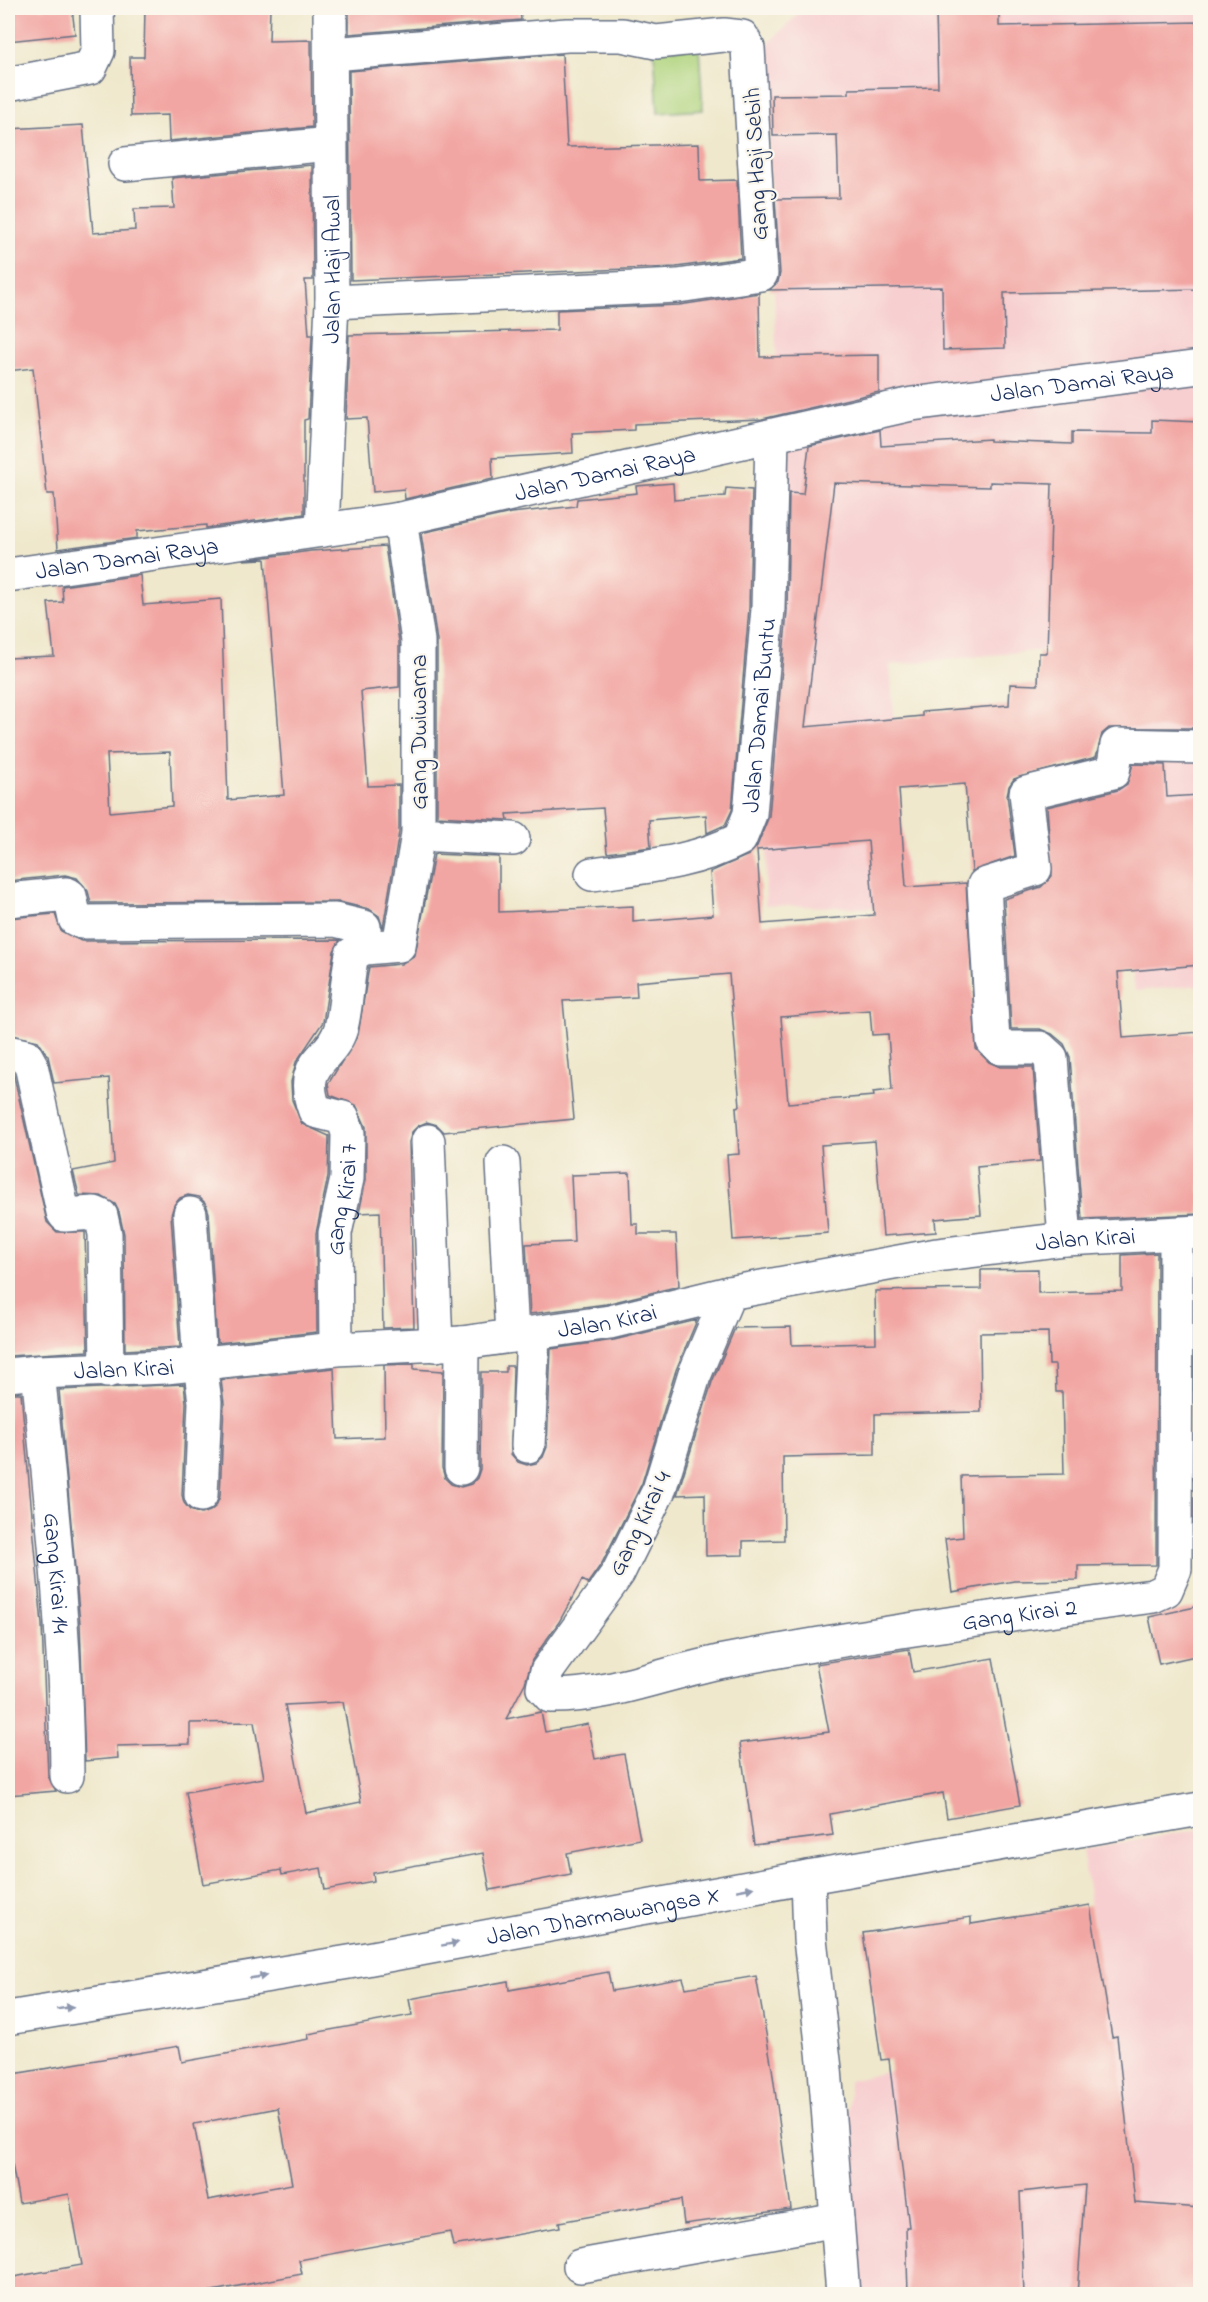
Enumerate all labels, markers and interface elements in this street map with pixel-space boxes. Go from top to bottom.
street label: Gang Haji Sebih [736,86,779,241]
street label: Jalan Haji Awal [315,194,352,345]
street label: Jalan Damai Raya [988,356,1176,414]
street label: Jalan Damai Raya [512,438,699,513]
street label: Jalan Damai Raya [33,530,221,591]
street label: Jalan Damai Buntu [735,617,787,814]
street label: Gang Dwiwarna [403,654,438,810]
street label: Gang Kirai 7 [320,1143,368,1256]
street label: Jalan Kirai [1033,1220,1136,1263]
street label: Jalan Kirai [555,1296,661,1349]
street label: Jalan Kirai [73,1351,176,1391]
street label: Gang Kirai 4 [601,1465,682,1583]
street label: Gang Kirai 14 [32,1511,77,1635]
street label: Gang Kirai 2 [960,1591,1079,1642]
street label: Jalan Dharmawangsa X [484,1879,723,1956]
one-way arrow [736,1884,755,1893]
one-way arrow [441,1939,460,1948]
one-way arrow [248,1972,267,1981]
one-way arrow [56,2003,75,2012]

